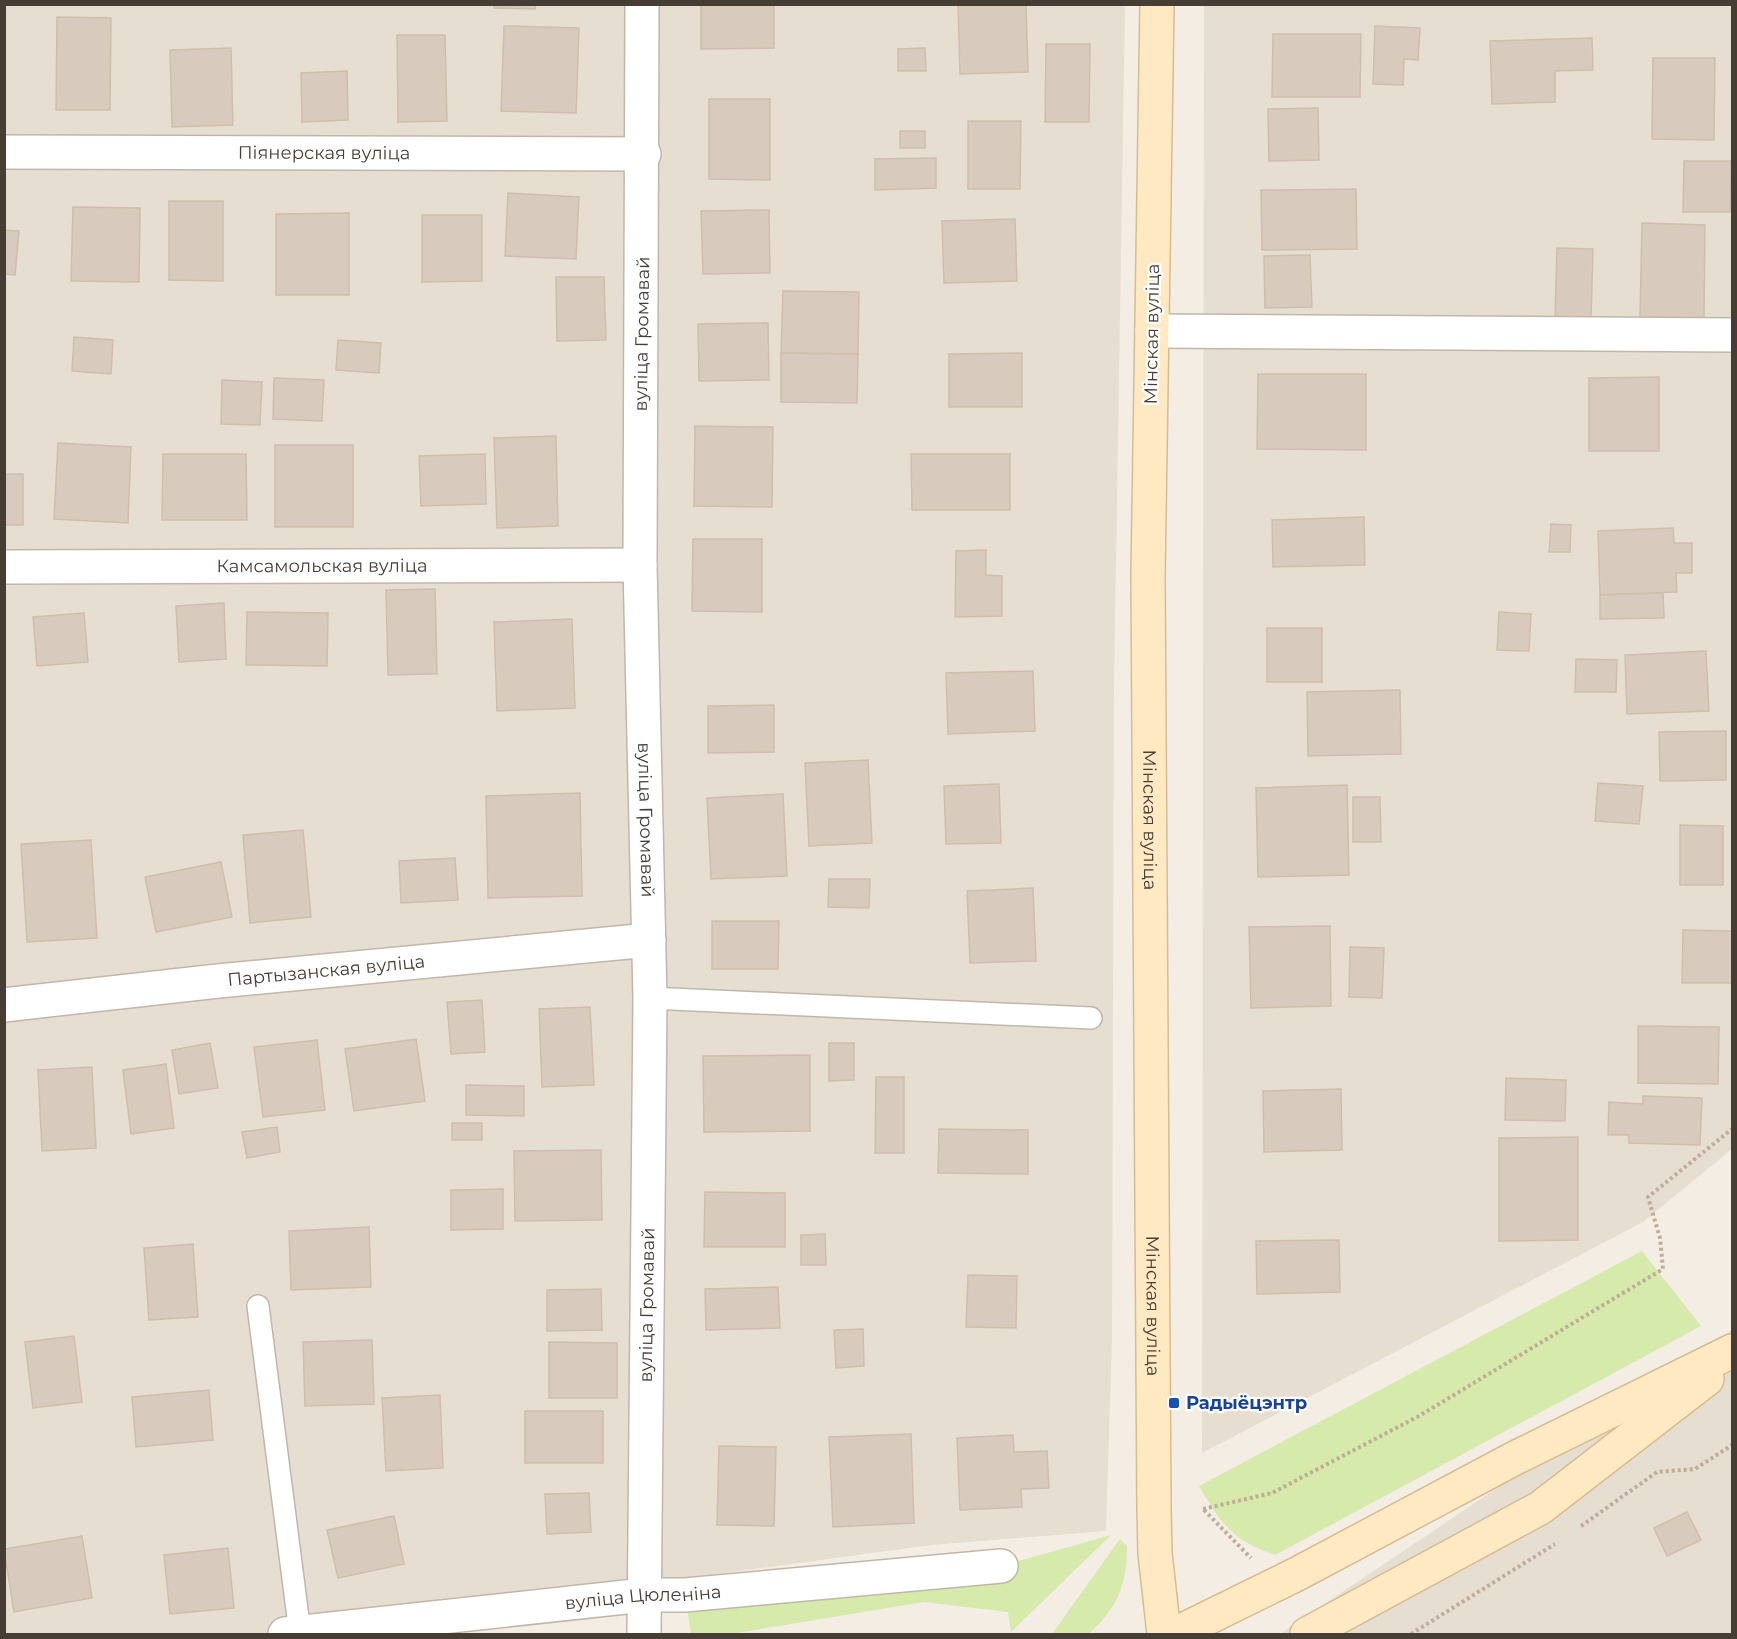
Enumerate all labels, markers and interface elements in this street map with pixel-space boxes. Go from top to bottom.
street label: Піянерская вуліца [238,142,410,164]
street label: вуліца Громавай [630,256,654,412]
street label: Мінская вуліца [1140,264,1164,404]
street label: Камсамольская вуліца [216,555,428,577]
street label: вуліца Громавай [633,742,659,898]
street label: Мінская вуліца [1138,750,1161,890]
street label: Партызанская вуліца [226,950,426,991]
street label: вуліца Громавай [635,1227,659,1383]
street label: Мінская вуліца [1141,1235,1164,1376]
place label: Радыёцэнтр [1186,1392,1307,1414]
marker: Радыёцэнтр [1167,1396,1181,1410]
street label: вуліца Цюленіна [564,1581,722,1615]

